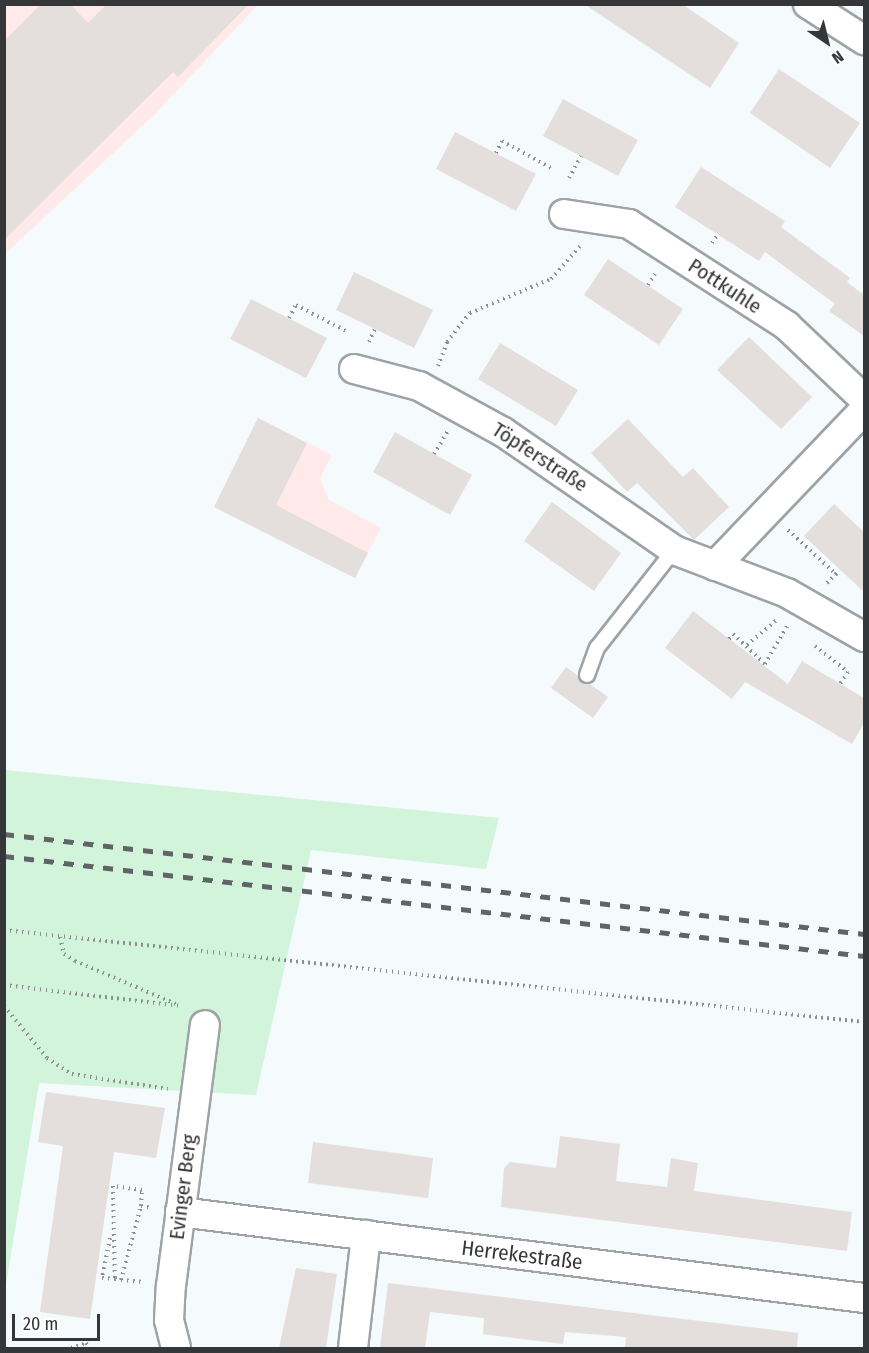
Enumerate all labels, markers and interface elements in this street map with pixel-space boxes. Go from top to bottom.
north arrow [797,12,857,72]
text: N [828,47,847,68]
street label: Pottkuhle [683,253,767,319]
street label: Töpferstraße [488,417,592,497]
street label: Evinger Berg [164,1133,202,1241]
street label: Herrekestraße [460,1235,584,1275]
scale bar [15,1302,104,1340]
text: 20 m [23,1313,58,1335]

